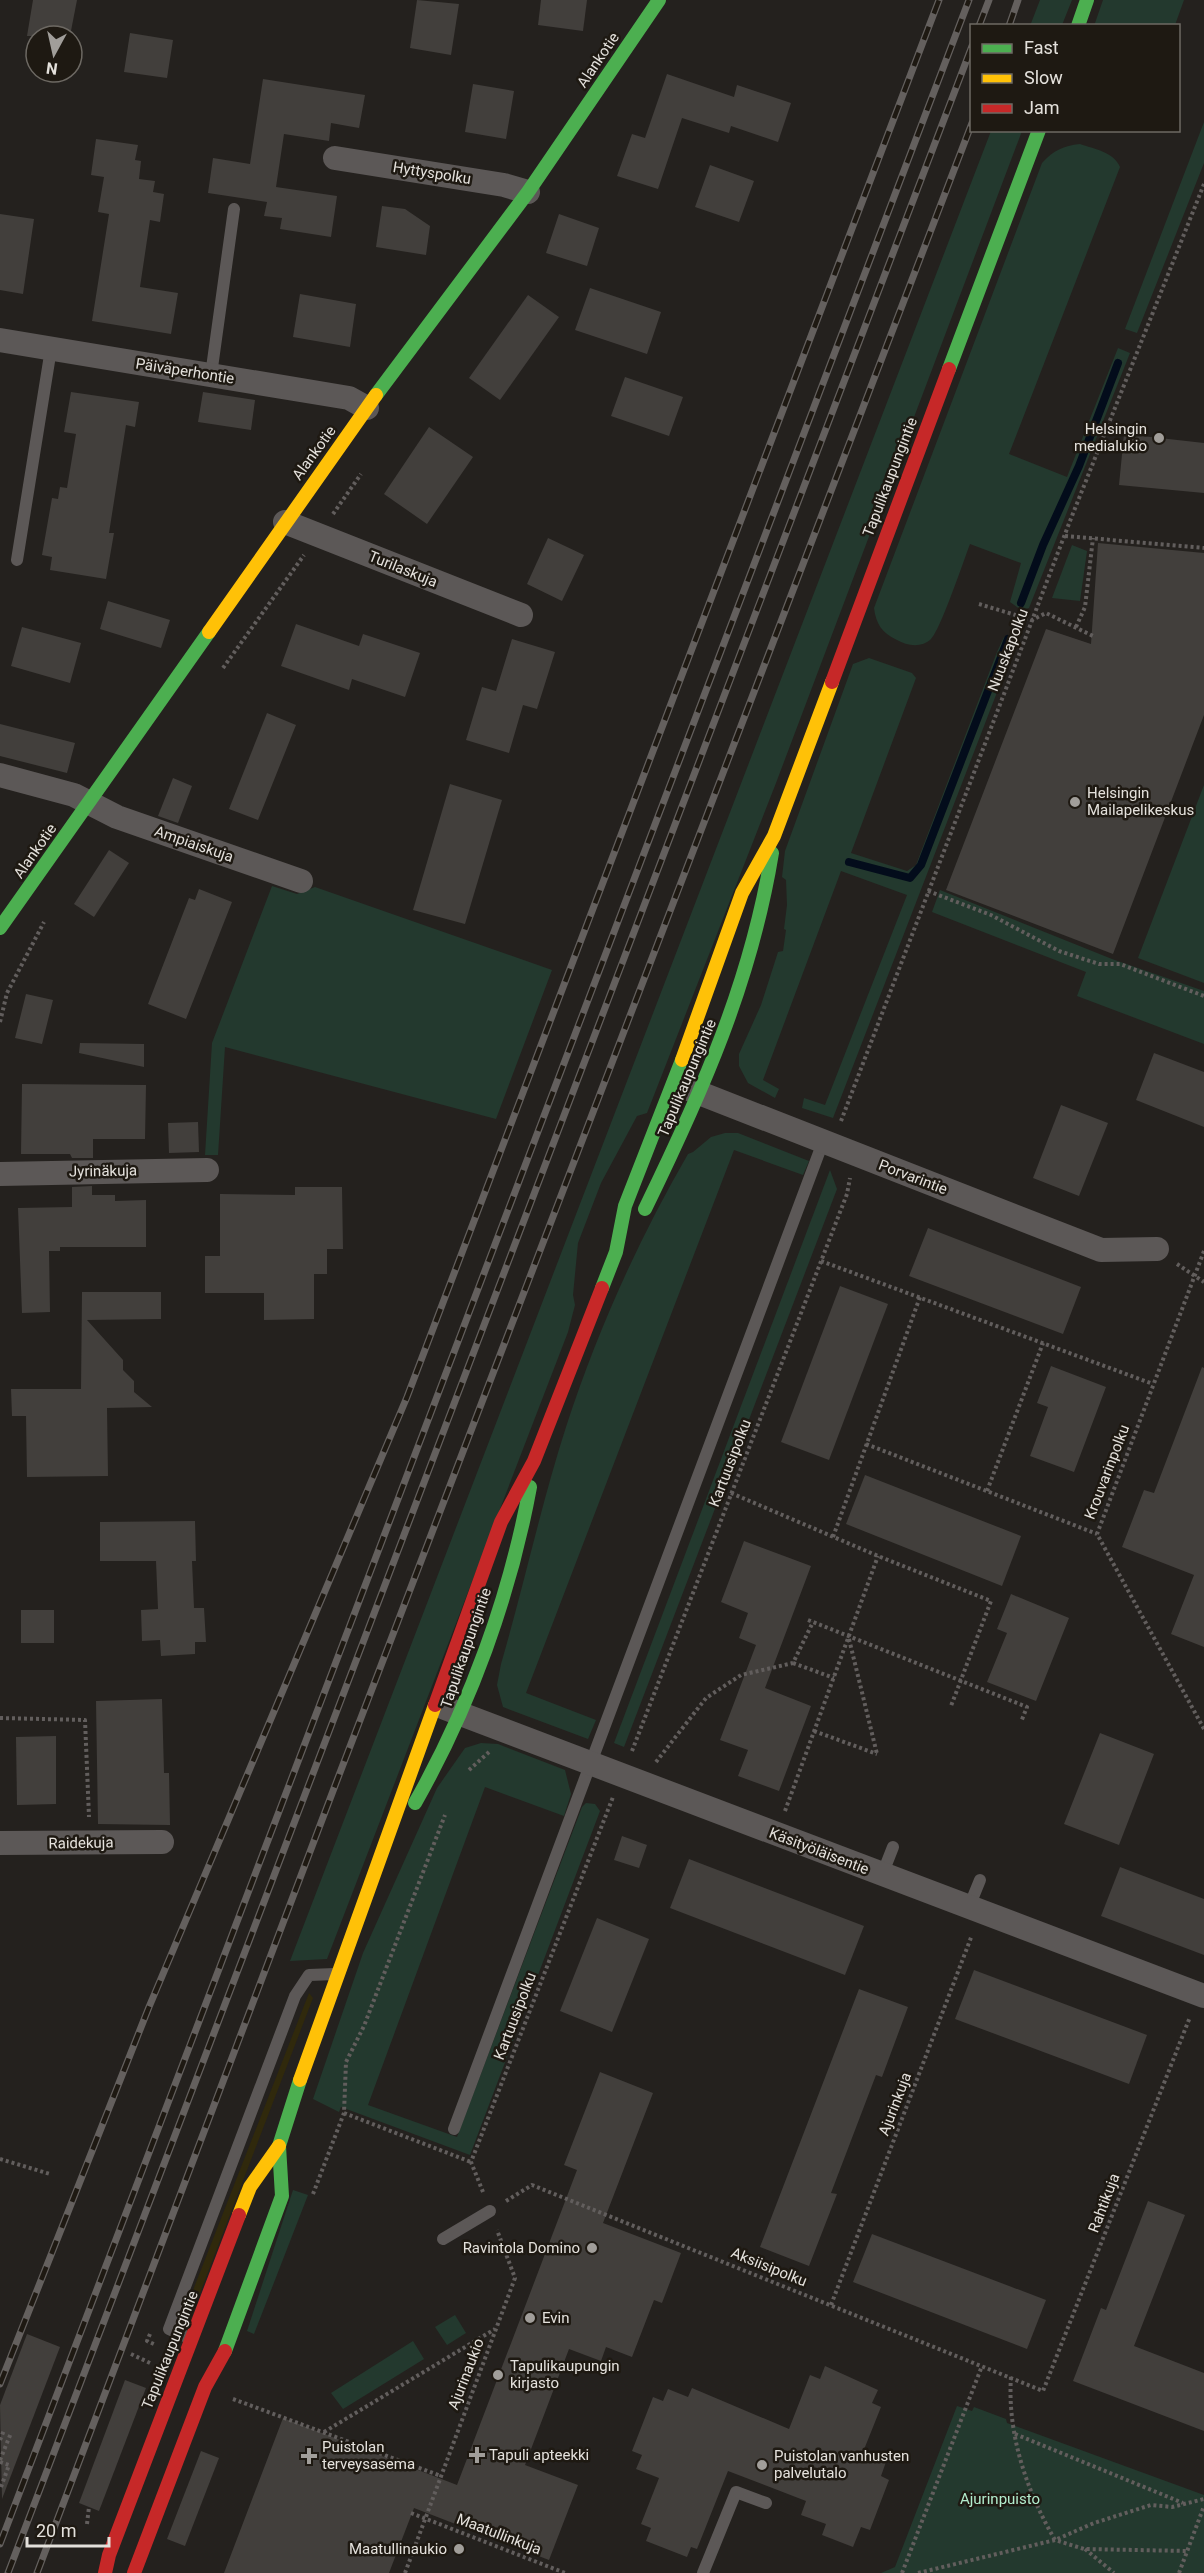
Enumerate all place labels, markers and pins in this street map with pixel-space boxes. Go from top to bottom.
place label: Helsingin medialukio [1074,420,1147,455]
marker: Helsingin medialukio [1152,431,1166,445]
place label: Helsingin Mailapelikeskus [1087,784,1194,819]
marker: Helsingin Mailapelikeskus [1068,795,1082,809]
place label: Ravintola Domino [463,2239,580,2257]
marker: Ravintola Domino [585,2241,599,2255]
place label: Evin [542,2309,570,2327]
marker: Evin [523,2311,537,2325]
place label: Tapulikaupungin kirjasto [510,2357,620,2392]
marker: Tapulikaupungin kirjasto [491,2368,505,2382]
place label: Puistolan terveysasema [322,2438,415,2473]
place label: Tapuli apteekki [489,2446,589,2464]
marker: Puistolan terveysasema [300,2447,318,2465]
place label: Puistolan vanhusten palvelutalo [774,2447,909,2482]
marker: Tapuli apteekki [470,2448,484,2462]
marker: Puistolan vanhusten palvelutalo [755,2458,769,2472]
place label: Maatullinaukio [349,2540,447,2558]
marker: Maatullinaukio [452,2542,466,2556]

